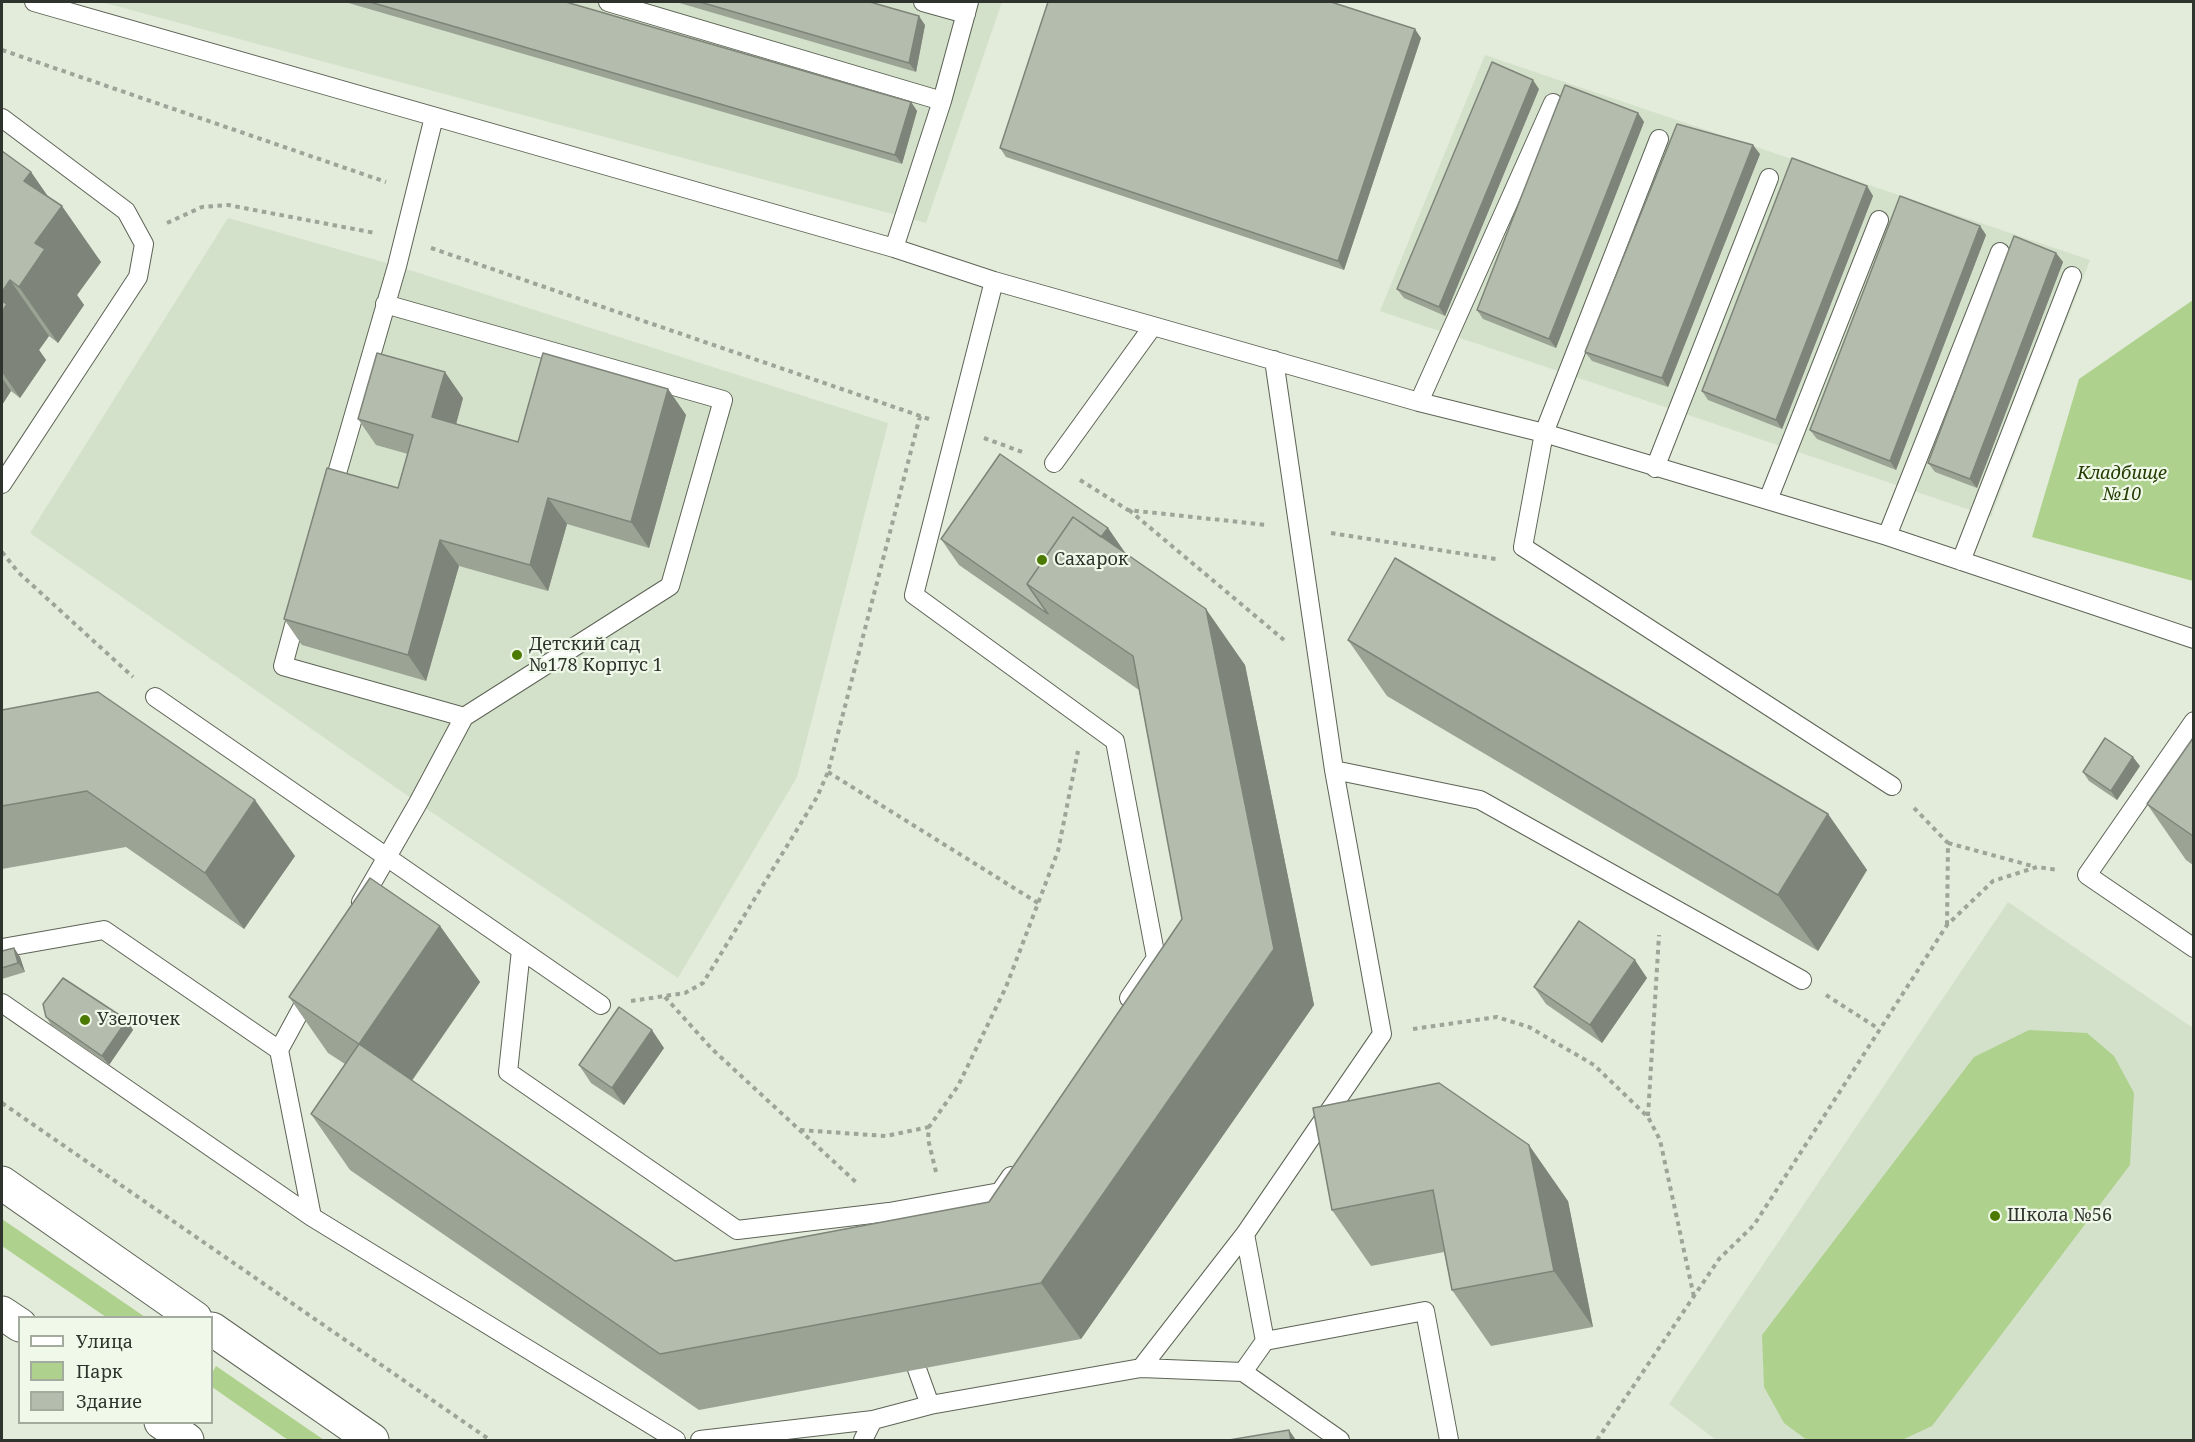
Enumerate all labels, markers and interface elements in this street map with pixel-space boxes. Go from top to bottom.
park label: Кладбище №10 [2077,463,2167,506]
place label: Сахарок [1054,549,1128,571]
marker: Сахарок [1035,553,1049,567]
place label: Детский сад №178 Корпус 1 [529,634,663,676]
marker: Детский сад №178 Корпус 1 [510,648,524,662]
place label: Узелочек [97,1009,180,1031]
marker: Узелочек [78,1013,92,1027]
place label: Школа №56 [2007,1205,2112,1227]
marker: Школа №56 [1988,1209,2002,1223]
legend [18,1316,213,1424]
text: Улица [76,1329,133,1353]
text: Парк [76,1359,123,1383]
text: Здание [76,1389,142,1413]

